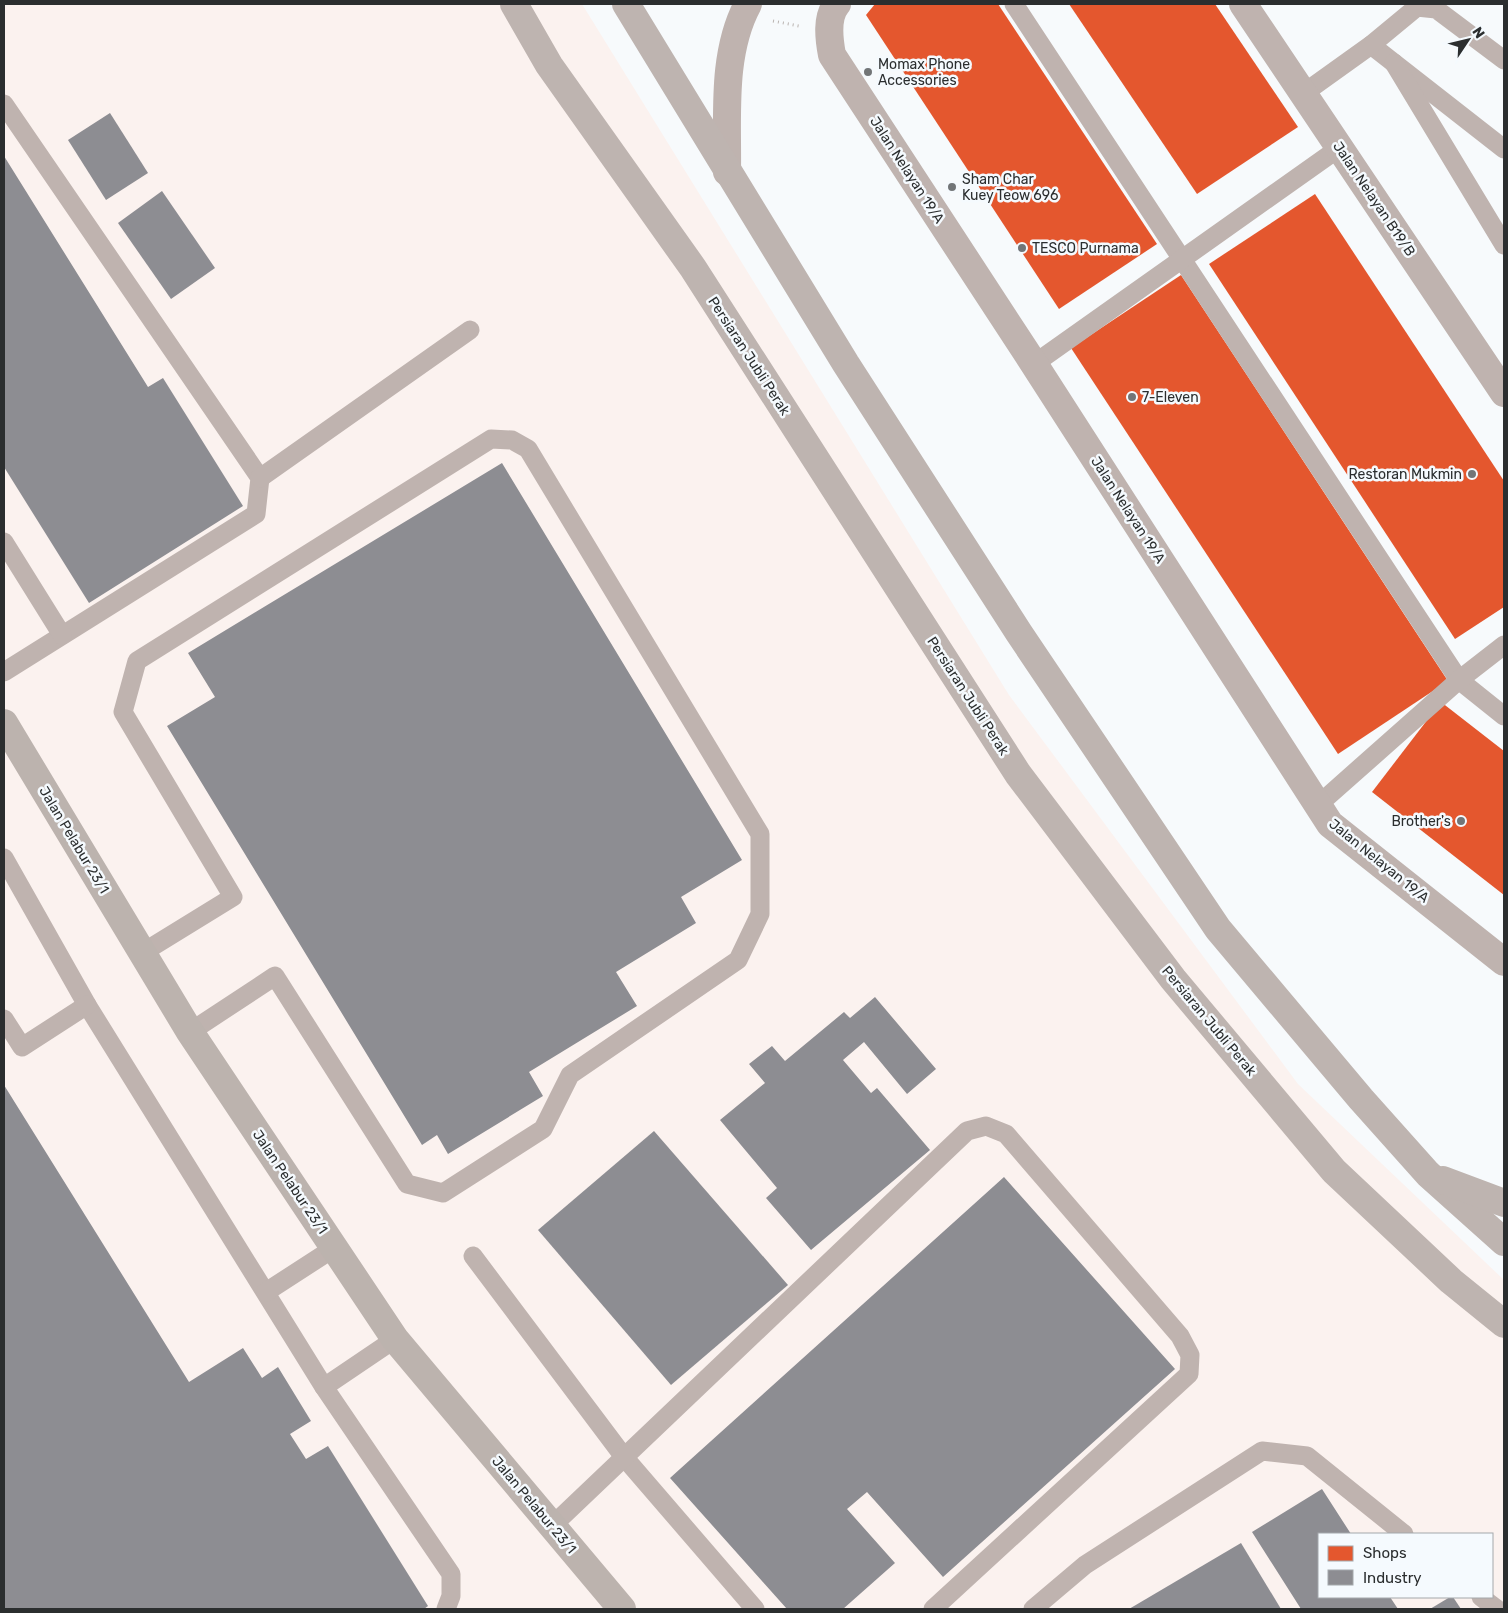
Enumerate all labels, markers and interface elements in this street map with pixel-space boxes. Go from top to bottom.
north arrow [1443,15,1493,65]
text: N [1468,24,1488,42]
place label: Momax Phone Accessories [878,56,970,89]
marker: Momax Phone Accessories [862,66,874,78]
street label: Jalan Nelayan 19/A [866,113,948,227]
street label: Jalan Nelayan B19/B [1329,138,1419,260]
place label: Sham Char Kuey Teow 696 [962,171,1058,204]
marker: Sham Char Kuey Teow 696 [946,181,958,193]
place label: TESCO Purnama [1032,240,1139,257]
marker: TESCO Purnama [1016,242,1028,254]
street label: Persiaran Jubli Perak [704,294,794,419]
place label: 7-Eleven [1142,389,1199,406]
marker: 7-Eleven [1126,391,1138,403]
street label: Jalan Nelayan 19/A [1087,453,1169,567]
place label: Restoran Mukmin [1349,466,1462,483]
marker: Restoran Mukmin [1466,468,1478,480]
street label: Persiaran Jubli Perak [923,634,1013,759]
street label: Jalan Pelabur 23/1 [35,783,113,897]
place label: Brother's [1391,813,1451,830]
street label: Jalan Nelayan 19/A [1325,815,1433,907]
marker: Brother's [1455,815,1467,827]
street label: Persiaran Jubli Perak [1158,963,1260,1080]
street label: Jalan Pelabur 23/1 [249,1127,331,1237]
street label: Jalan Pelabur 23/1 [488,1453,580,1557]
legend [1318,1533,1493,1598]
text: Shops [1363,1544,1407,1562]
text: Industry [1363,1569,1422,1587]

